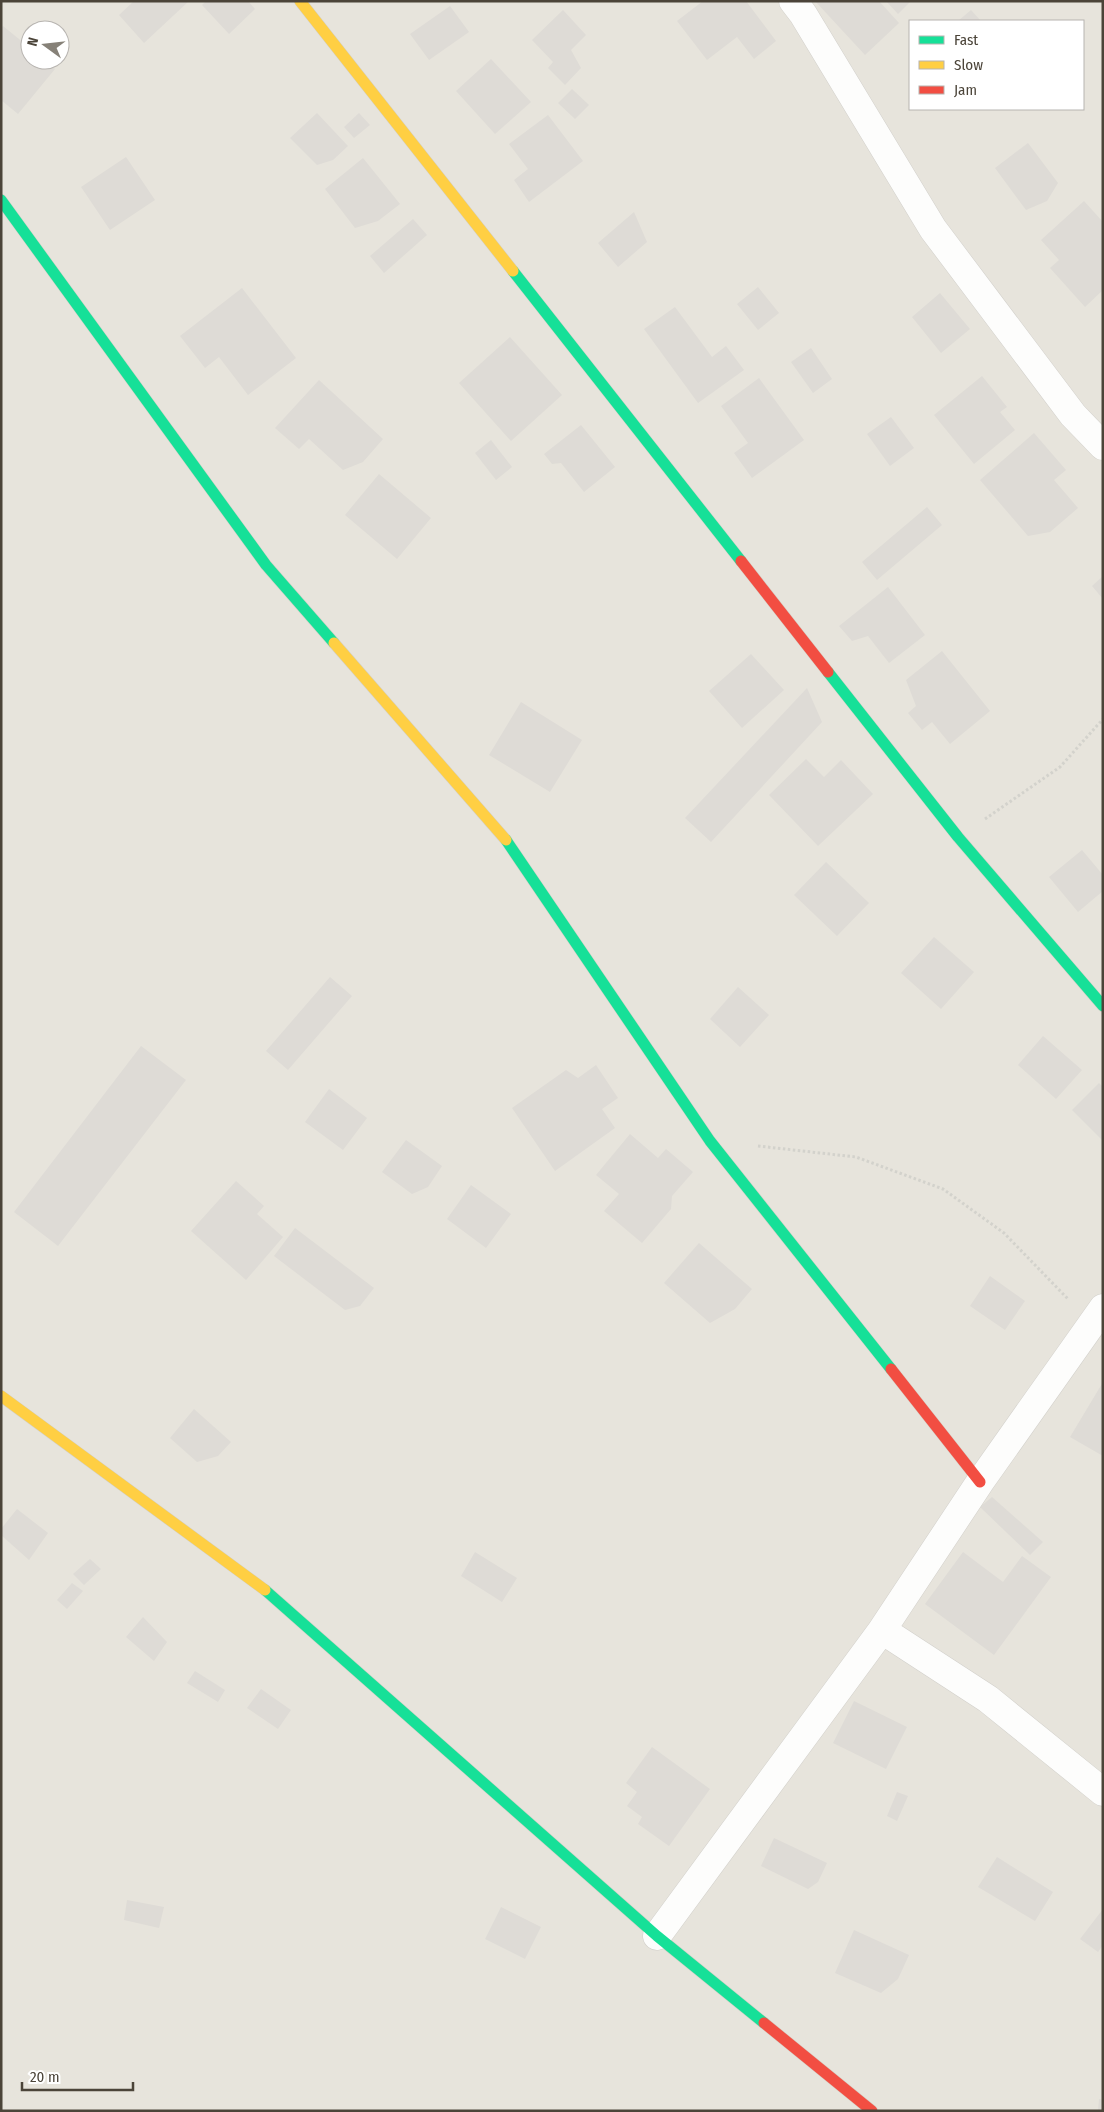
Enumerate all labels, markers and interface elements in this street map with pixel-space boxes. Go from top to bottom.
north arrow [20,20,70,70]
legend [909,20,1084,110]
text: Fast [954,31,978,49]
text: N [24,36,42,48]
text: Slow [954,56,983,74]
text: Jam [954,81,977,99]
scale bar [22,2060,134,2092]
text: 20 m [30,2068,60,2086]

